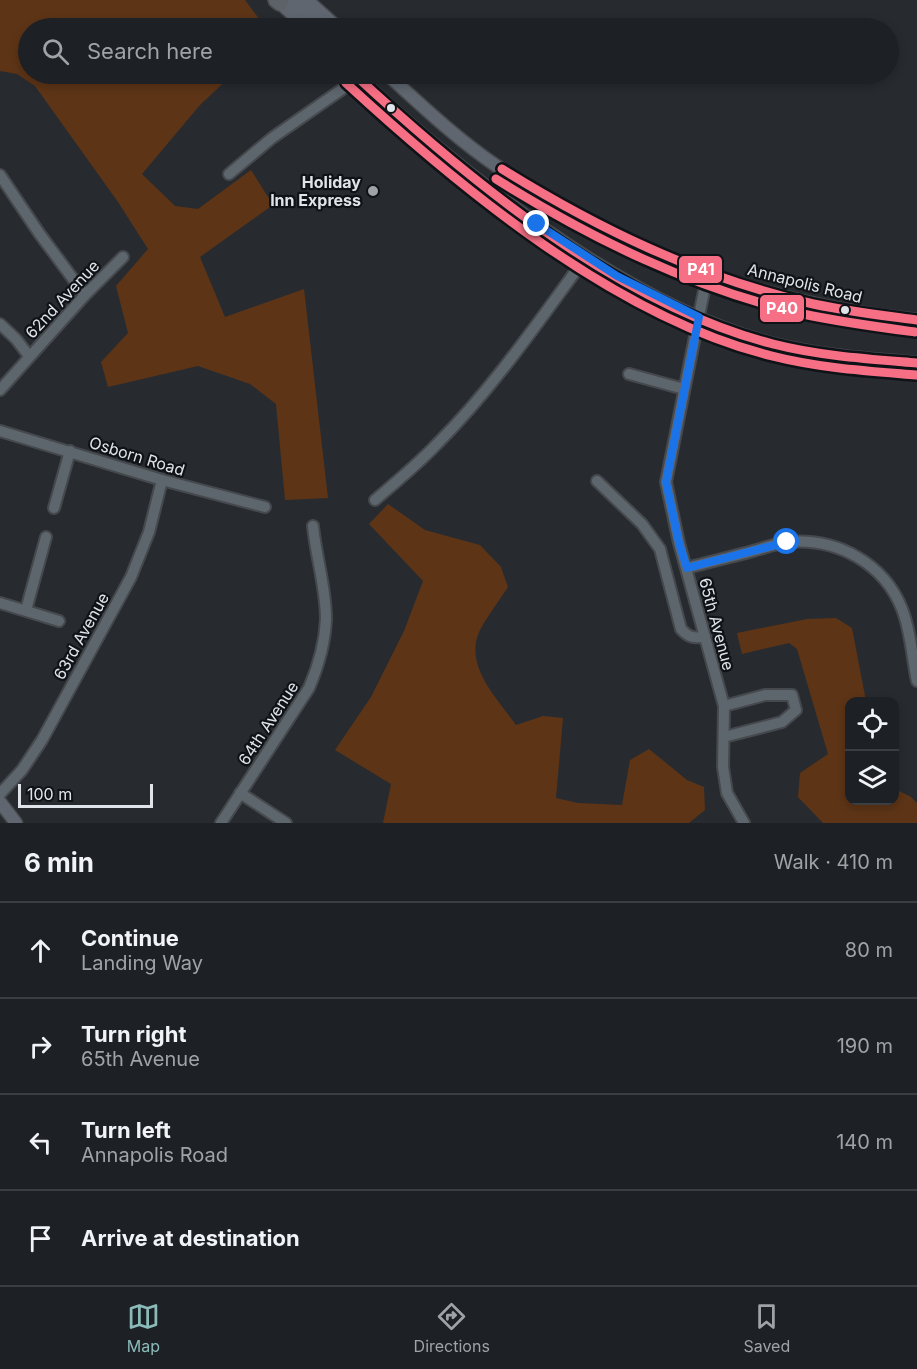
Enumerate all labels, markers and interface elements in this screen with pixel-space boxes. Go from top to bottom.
search box [18,18,899,84]
icon: search [39,35,72,68]
text: Search here [87,38,213,64]
unlabelled marker [385,102,397,114]
place label: Holiday Inn Express [270,172,361,210]
marker: Holiday Inn Express [366,184,380,198]
route end [523,210,549,236]
line badge: P41 [678,255,723,284]
street label: 62nd Avenue [21,256,103,342]
text: P41 [687,259,715,279]
street label: Annapolis Road [746,259,864,307]
line badge: P40 [759,294,805,323]
text: P40 [766,298,798,318]
unlabelled marker [839,304,851,316]
street label: Osborn Road [87,432,187,480]
route start [773,528,799,554]
street label: 65th Avenue [695,576,739,672]
street label: 63rd Avenue [49,589,113,683]
street label: 64th Avenue [234,677,302,769]
map controls [845,697,899,805]
button: locate [845,697,899,751]
button: layers [845,751,899,805]
scale bar [18,781,153,808]
text: 100 m [27,784,72,804]
text: 6 min [24,847,94,878]
text: Walk · 410 m [774,850,893,874]
text: Continue [81,925,179,951]
icon: ahead [24,934,57,967]
text: 80 m [845,938,893,962]
text: Landing Way [81,951,203,975]
text: Turn right [81,1021,187,1047]
icon: right [24,1030,57,1063]
text: 190 m [837,1034,893,1058]
text: 65th Avenue [81,1047,200,1071]
text: Turn left [81,1117,171,1143]
icon: left [24,1126,57,1159]
text: 140 m [836,1130,893,1154]
text: Annapolis Road [81,1143,228,1167]
icon: arrive [24,1222,57,1255]
text: Arrive at destination [81,1225,300,1251]
tab: Map [127,1300,160,1356]
tab: Directions [414,1300,490,1356]
tab: Saved [743,1300,790,1356]

